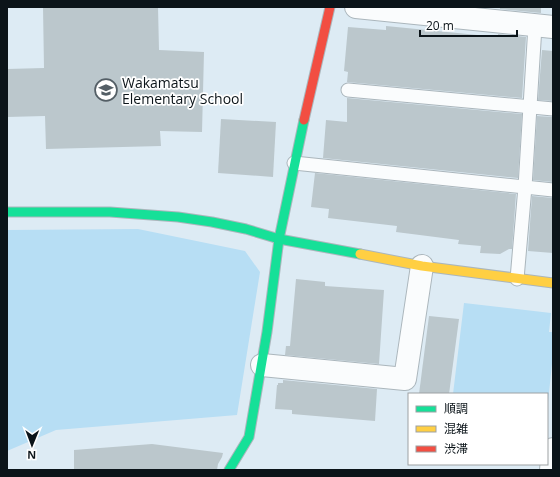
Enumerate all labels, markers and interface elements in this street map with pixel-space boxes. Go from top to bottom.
scale bar [420,12,517,38]
text: 20 m [426,17,454,34]
place label: Wakamatsu Elementary School [122,73,243,108]
school or university icon: Wakamatsu Elementary School [93,77,119,103]
legend [408,393,548,465]
text: 順調 [444,400,468,417]
text: 混雑 [444,420,468,437]
north arrow [12,425,52,465]
text: 渋滞 [444,440,468,457]
text: N [27,448,36,463]

